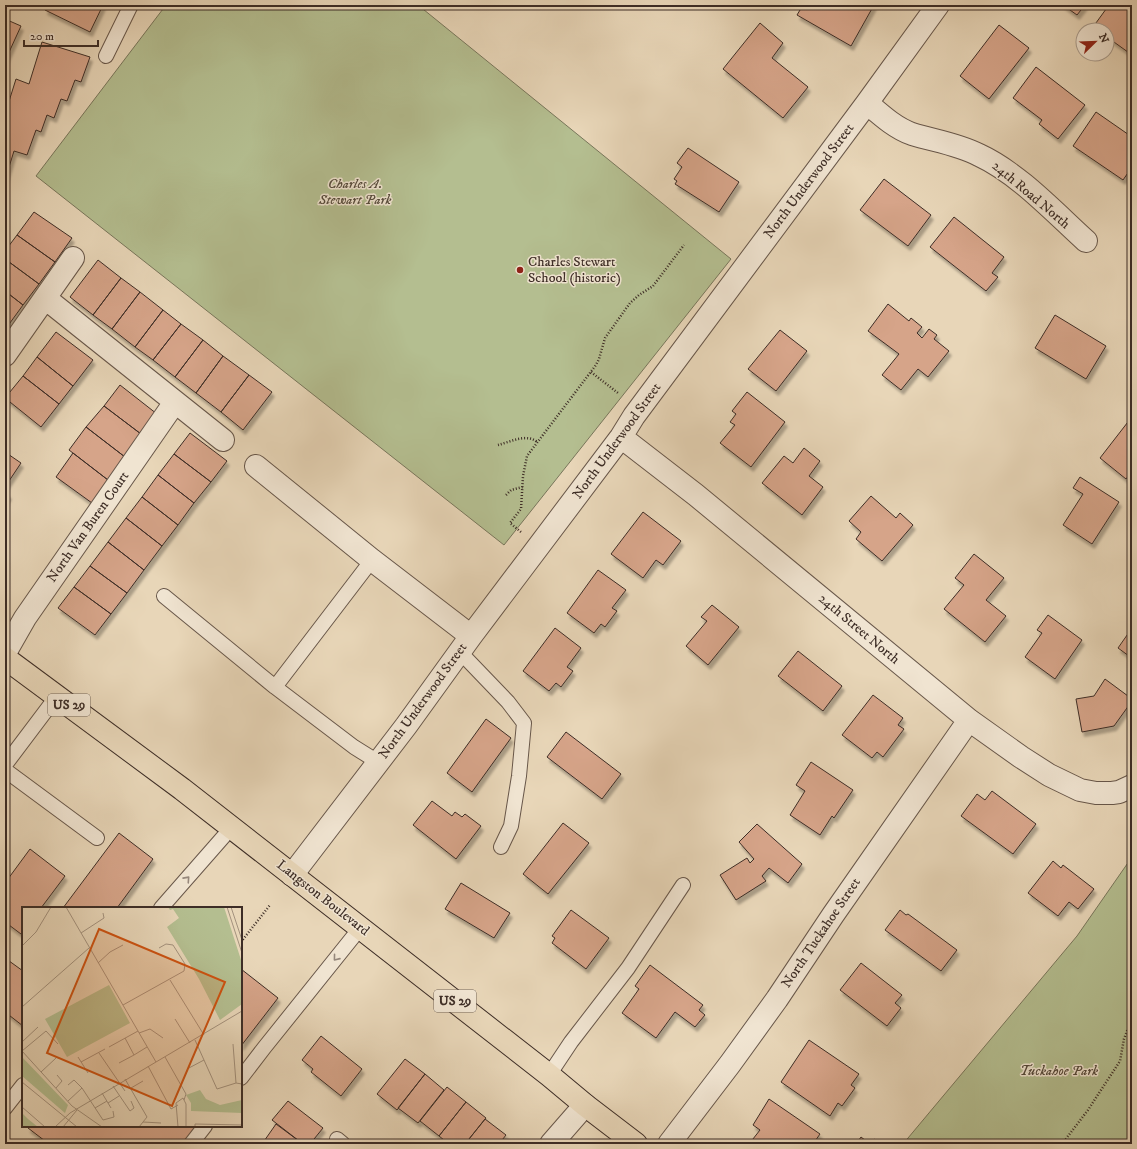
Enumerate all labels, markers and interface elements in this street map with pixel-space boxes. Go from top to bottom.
scale bar [24,22,98,48]
north arrow [1075,22,1115,62]
text: 20 m [30,29,54,44]
text: N [1095,32,1111,45]
street label: North Underwood Street [760,119,858,242]
street label: 24th Road North [988,157,1074,233]
park label: Charles A. Stewart Park [318,175,391,209]
place label: Charles Stewart School (historic) [528,253,621,287]
marker: Charles Stewart School (historic) [515,265,525,275]
street label: North Underwood Street [569,379,666,503]
street label: North Van Buren Court [43,467,133,586]
street label: 24th Street North [815,590,904,669]
street label: North Underwood Street [375,639,472,763]
road number: US 29 [48,694,90,716]
street label: Langston Boulevard [273,856,373,940]
street label: North Tuckahoe Street [777,874,865,992]
one-way arrow [182,876,189,884]
inset map [22,907,242,1127]
one-way arrow [334,953,341,960]
road number: US 29 [434,990,476,1012]
park label: Tuckahoe Park [1020,1062,1098,1080]

